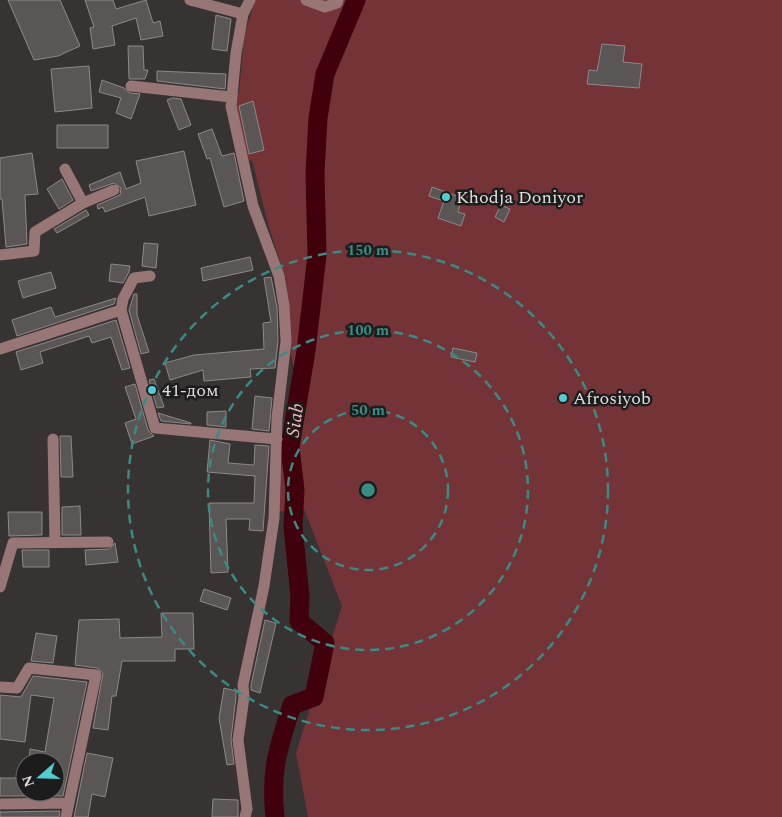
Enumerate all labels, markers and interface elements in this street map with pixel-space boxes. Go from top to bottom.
place label: Khodja Doniyor [456,184,583,211]
marker: Khodja Doniyor [440,191,452,203]
text: 150 m [347,239,390,262]
text: 100 m [347,319,390,342]
place label: 41-дом [162,377,219,404]
marker: 41-дом [146,384,158,396]
place label: Afrosiyob [573,385,651,412]
marker: Afrosiyob [557,392,569,404]
text: 50 m [351,399,386,422]
water label: Siab [279,401,312,439]
centre of rings [359,481,377,499]
north arrow [15,752,65,802]
text: N [16,772,40,790]

